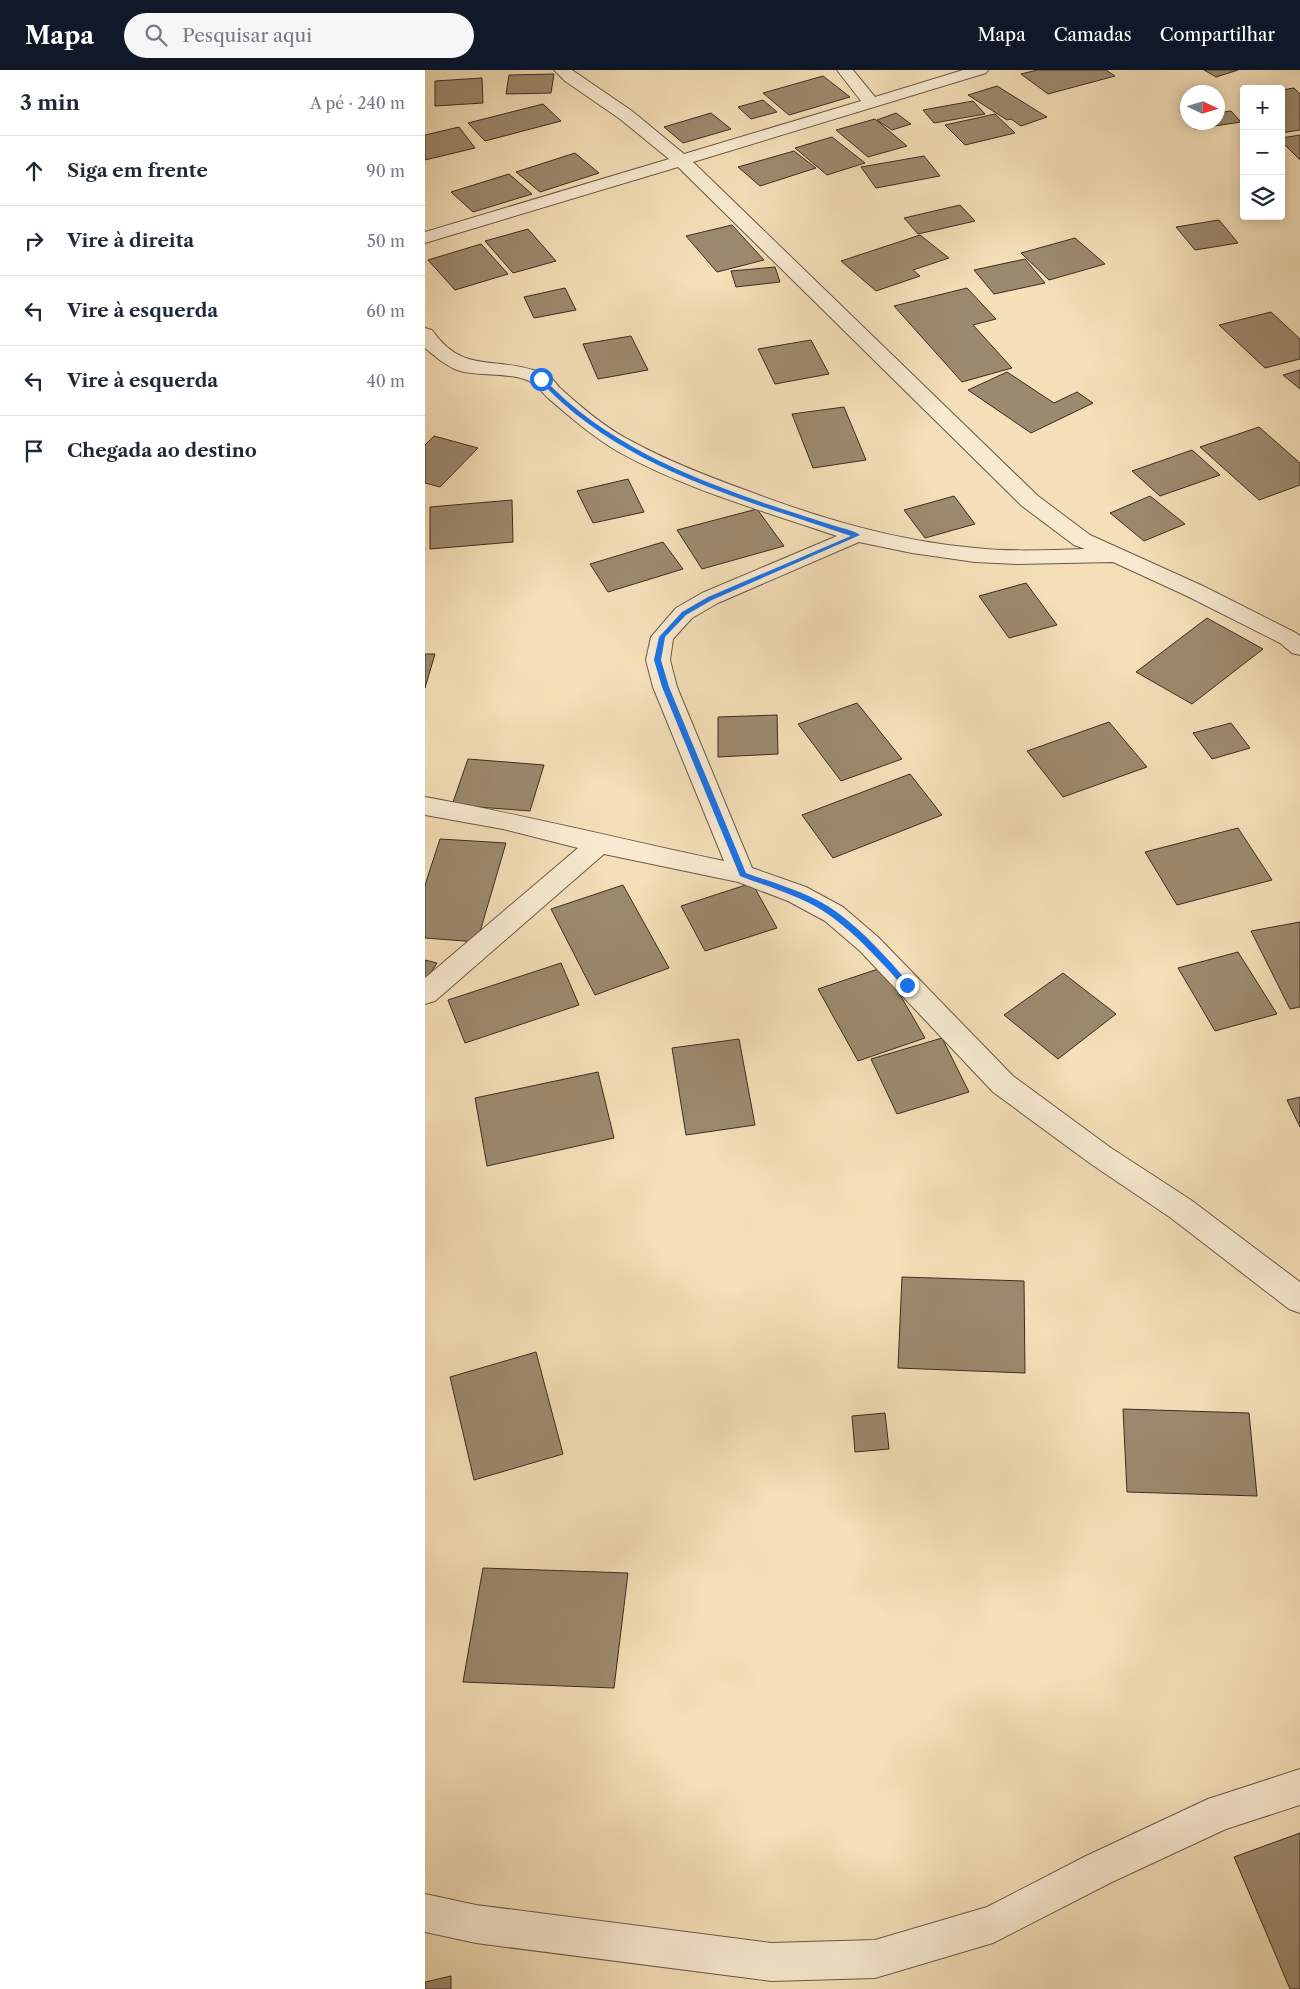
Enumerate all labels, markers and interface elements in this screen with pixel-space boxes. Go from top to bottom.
search box [124,13,474,58]
text: Mapa [25,21,94,50]
icon: search [142,21,170,49]
text: Pesquisar aqui [182,24,312,47]
text: Mapa [978,24,1026,46]
text: Camadas [1054,24,1132,46]
text: Compartilhar [1160,24,1275,46]
north arrow [1180,85,1225,130]
map controls [1240,85,1285,220]
button: + [1240,85,1285,130]
text: 3 min [20,90,80,115]
text: A pé · 240 m [310,93,405,113]
button: − [1240,130,1285,175]
icon: ahead [20,157,48,185]
text: Siga em frente [67,159,208,182]
text: 90 m [366,161,405,181]
button: layers [1240,175,1285,220]
icon: right [20,227,48,255]
text: Vire à direita [67,229,194,252]
text: 50 m [367,231,405,251]
icon: left [20,297,48,325]
text: Vire à esquerda [67,299,218,322]
text: 60 m [366,301,405,321]
icon: left [20,367,48,395]
route start [530,368,553,391]
text: Vire à esquerda [67,369,218,392]
text: 40 m [366,371,405,391]
icon: arrive [20,437,48,465]
text: Chegada ao destino [67,439,257,462]
route end [896,974,919,997]

